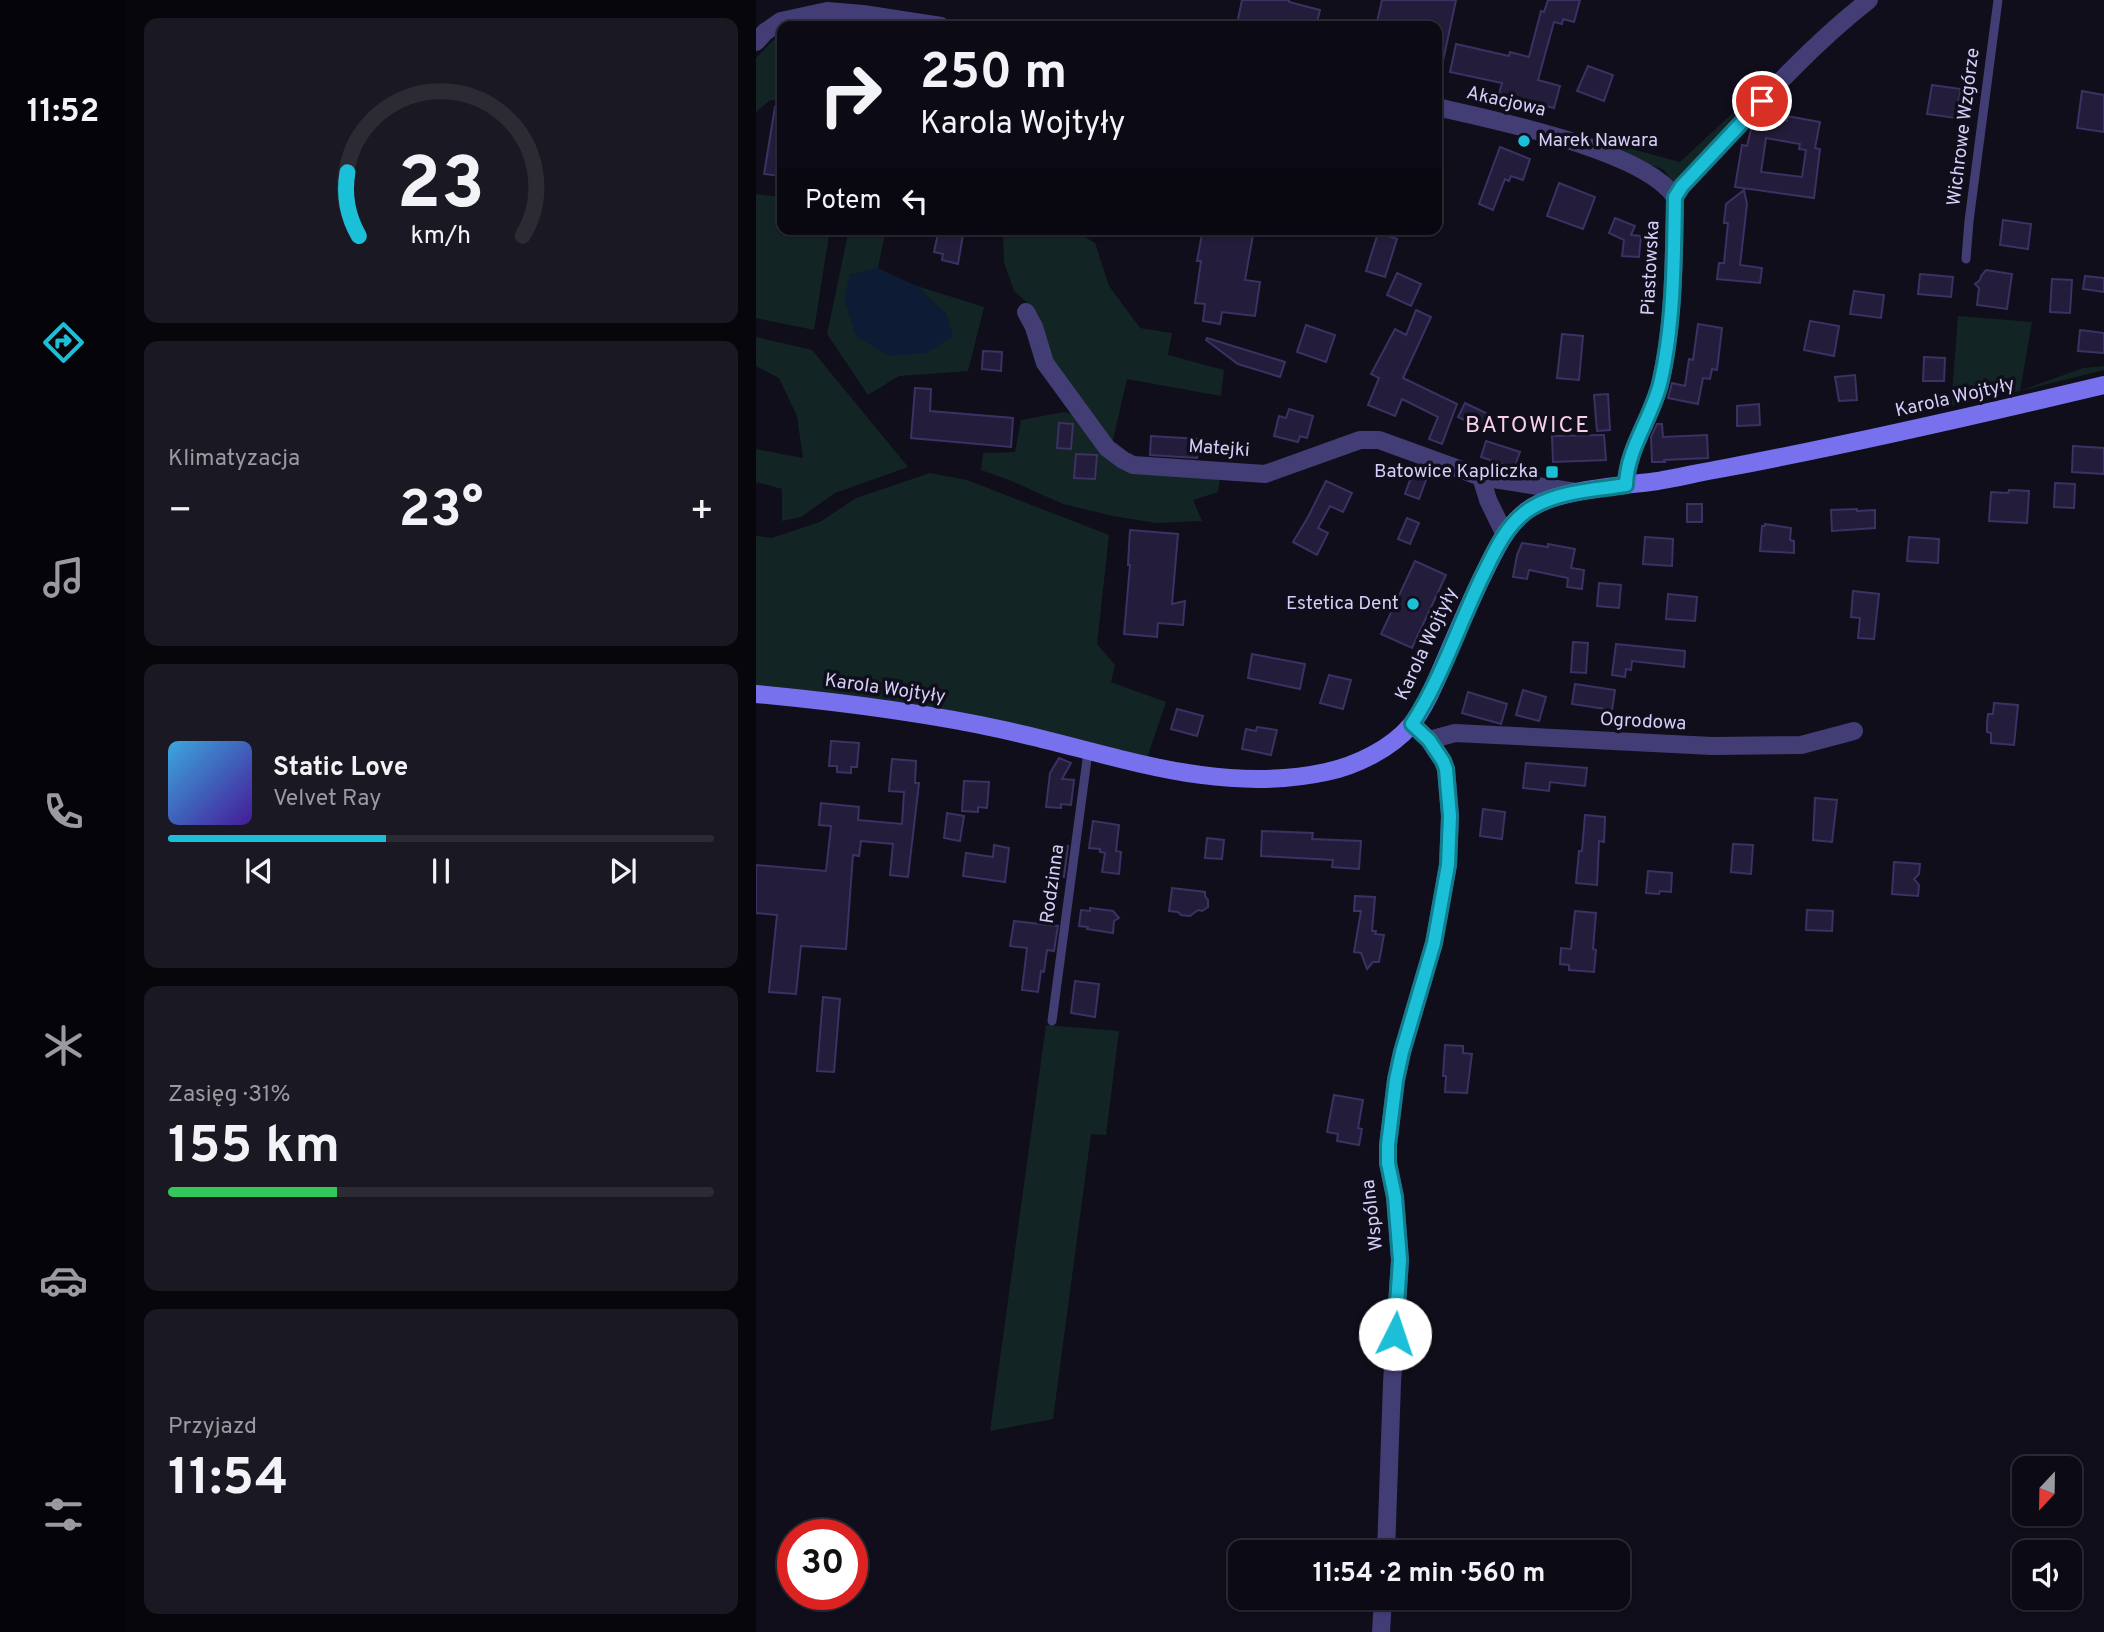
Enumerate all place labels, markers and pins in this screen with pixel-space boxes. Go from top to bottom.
pin [1732,71,1792,131]
place label: Marek Nawara [1538,129,1658,153]
marker: Marek Nawara [1516,133,1532,149]
place label: Batowice Kapliczka [1374,460,1538,484]
marker: Batowice Kapliczka [1544,464,1560,480]
place label: Estetica Dent [1286,592,1399,616]
marker: Estetica Dent [1405,596,1421,612]

